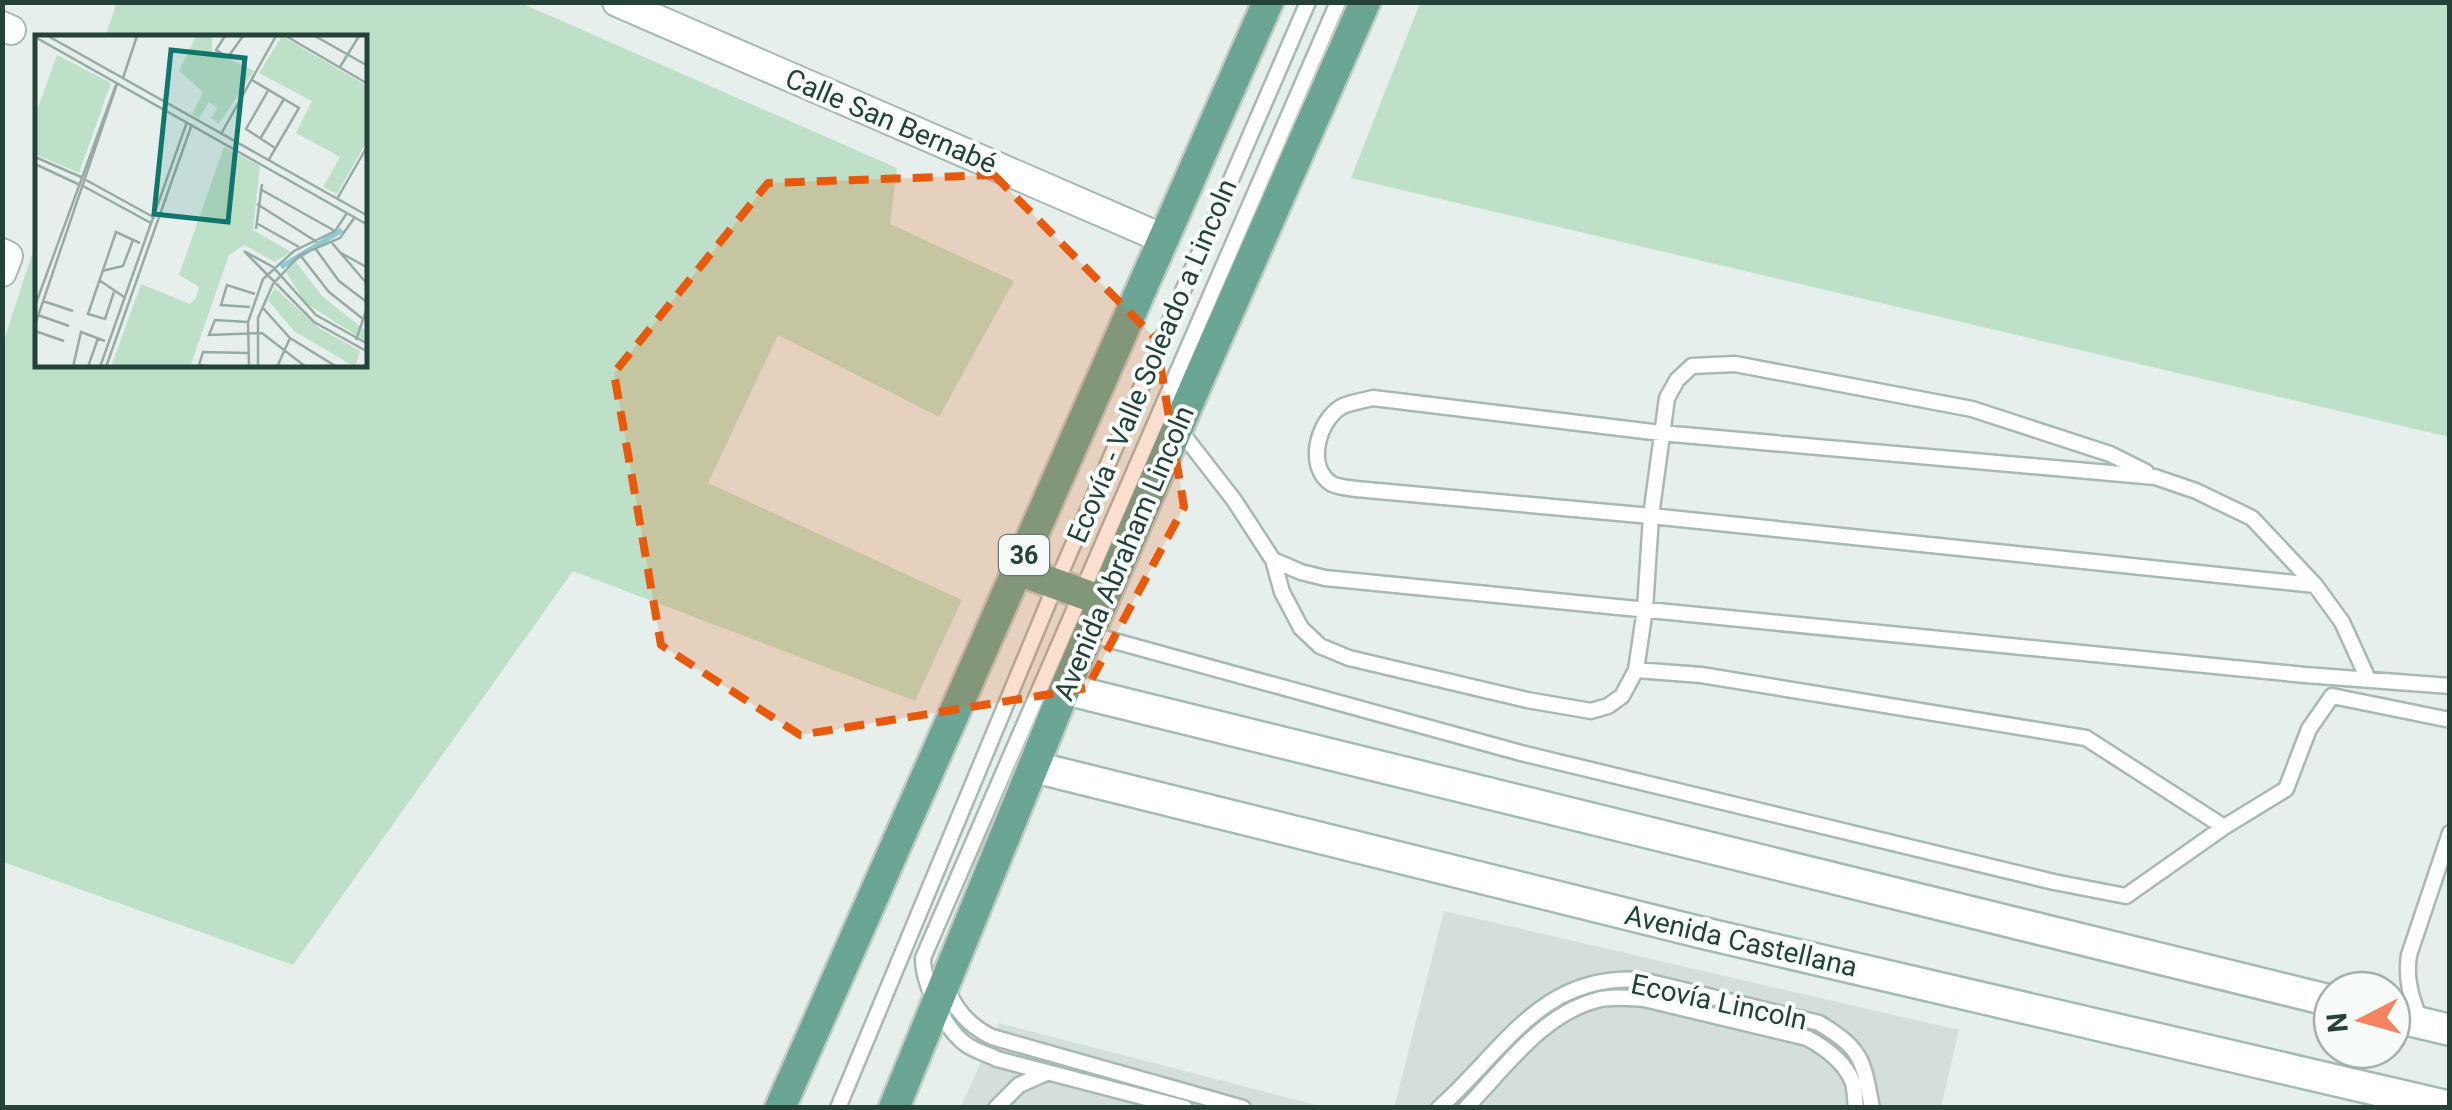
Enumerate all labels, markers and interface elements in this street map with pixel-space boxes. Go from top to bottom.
inset map [35,35,368,368]
street label: Calle San Bernabé [780,62,1002,180]
street label: Ecovía - Valle Soleado a Lincoln [1060,174,1244,548]
street label: Avenida Abraham Lincoln [1047,401,1201,705]
road number: 36 [999,535,1049,575]
street label: Avenida Castellana [1622,898,1860,984]
street label: Ecovía Lincoln [1628,967,1810,1037]
north arrow [2312,970,2412,1070]
text: N [2320,1011,2355,1034]

